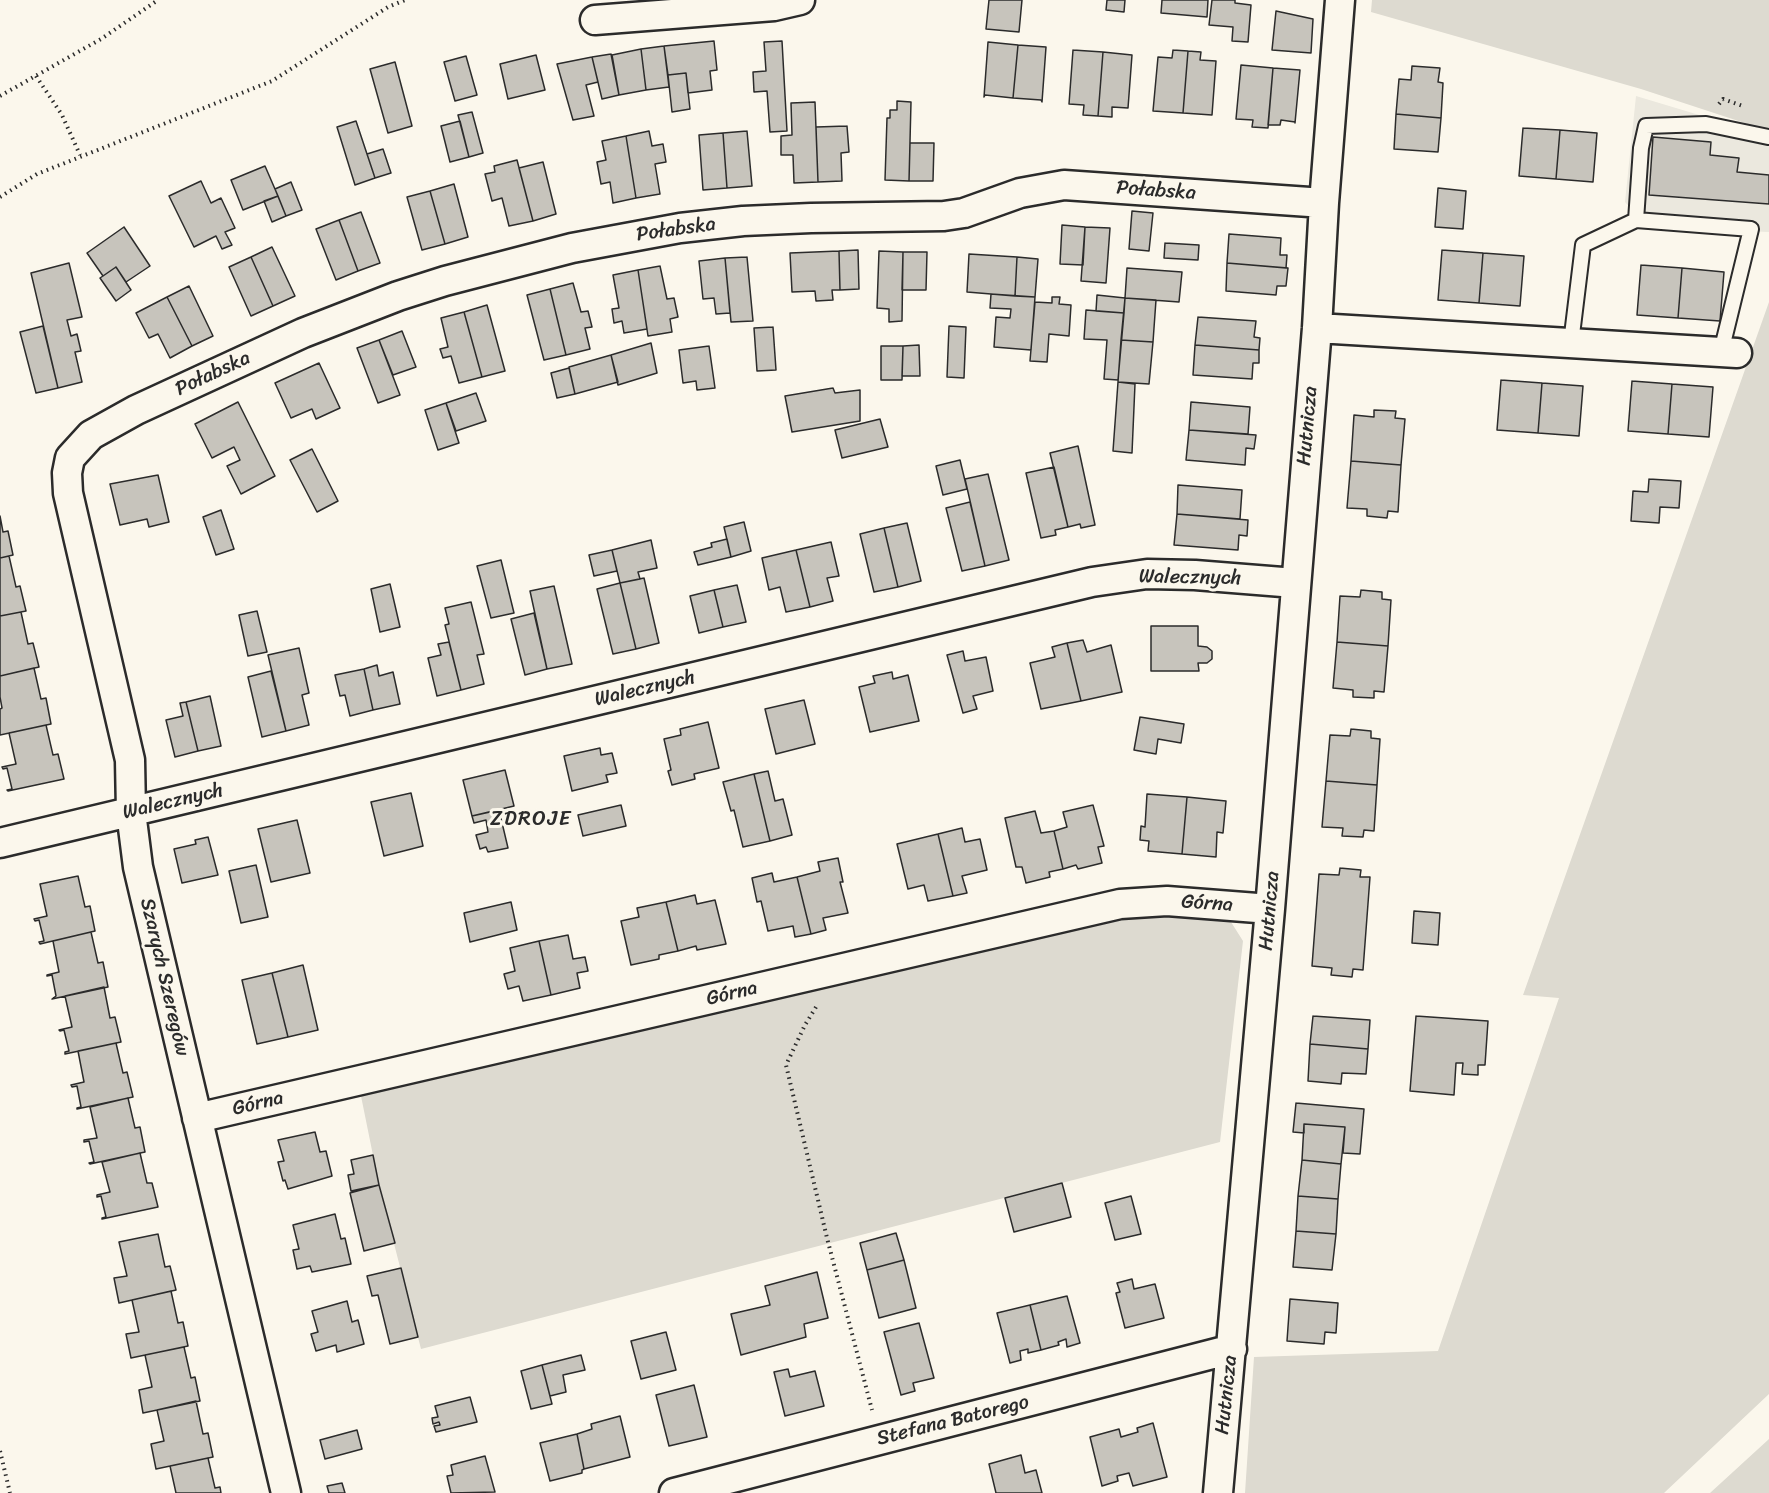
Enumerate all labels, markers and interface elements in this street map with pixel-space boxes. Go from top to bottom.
street label: Połabska [1115,176,1197,206]
street label: Połabska [635,213,717,247]
street label: Połabska [172,346,254,402]
street label: Hutnicza [1293,385,1323,467]
street label: Walecznych [1139,565,1241,591]
street label: Walecznych [592,666,698,712]
street label: Walecznych [120,779,226,825]
district label: ZDROJE [490,807,572,833]
street label: Hutnicza [1255,870,1285,952]
street label: Górna [1180,890,1234,918]
street label: Szarych Szeregów [134,896,194,1058]
street label: Górna [704,976,760,1012]
street label: Górna [230,1086,286,1122]
street label: Hutnicza [1211,1354,1243,1436]
street label: Stefana Batorego [874,1390,1032,1452]

